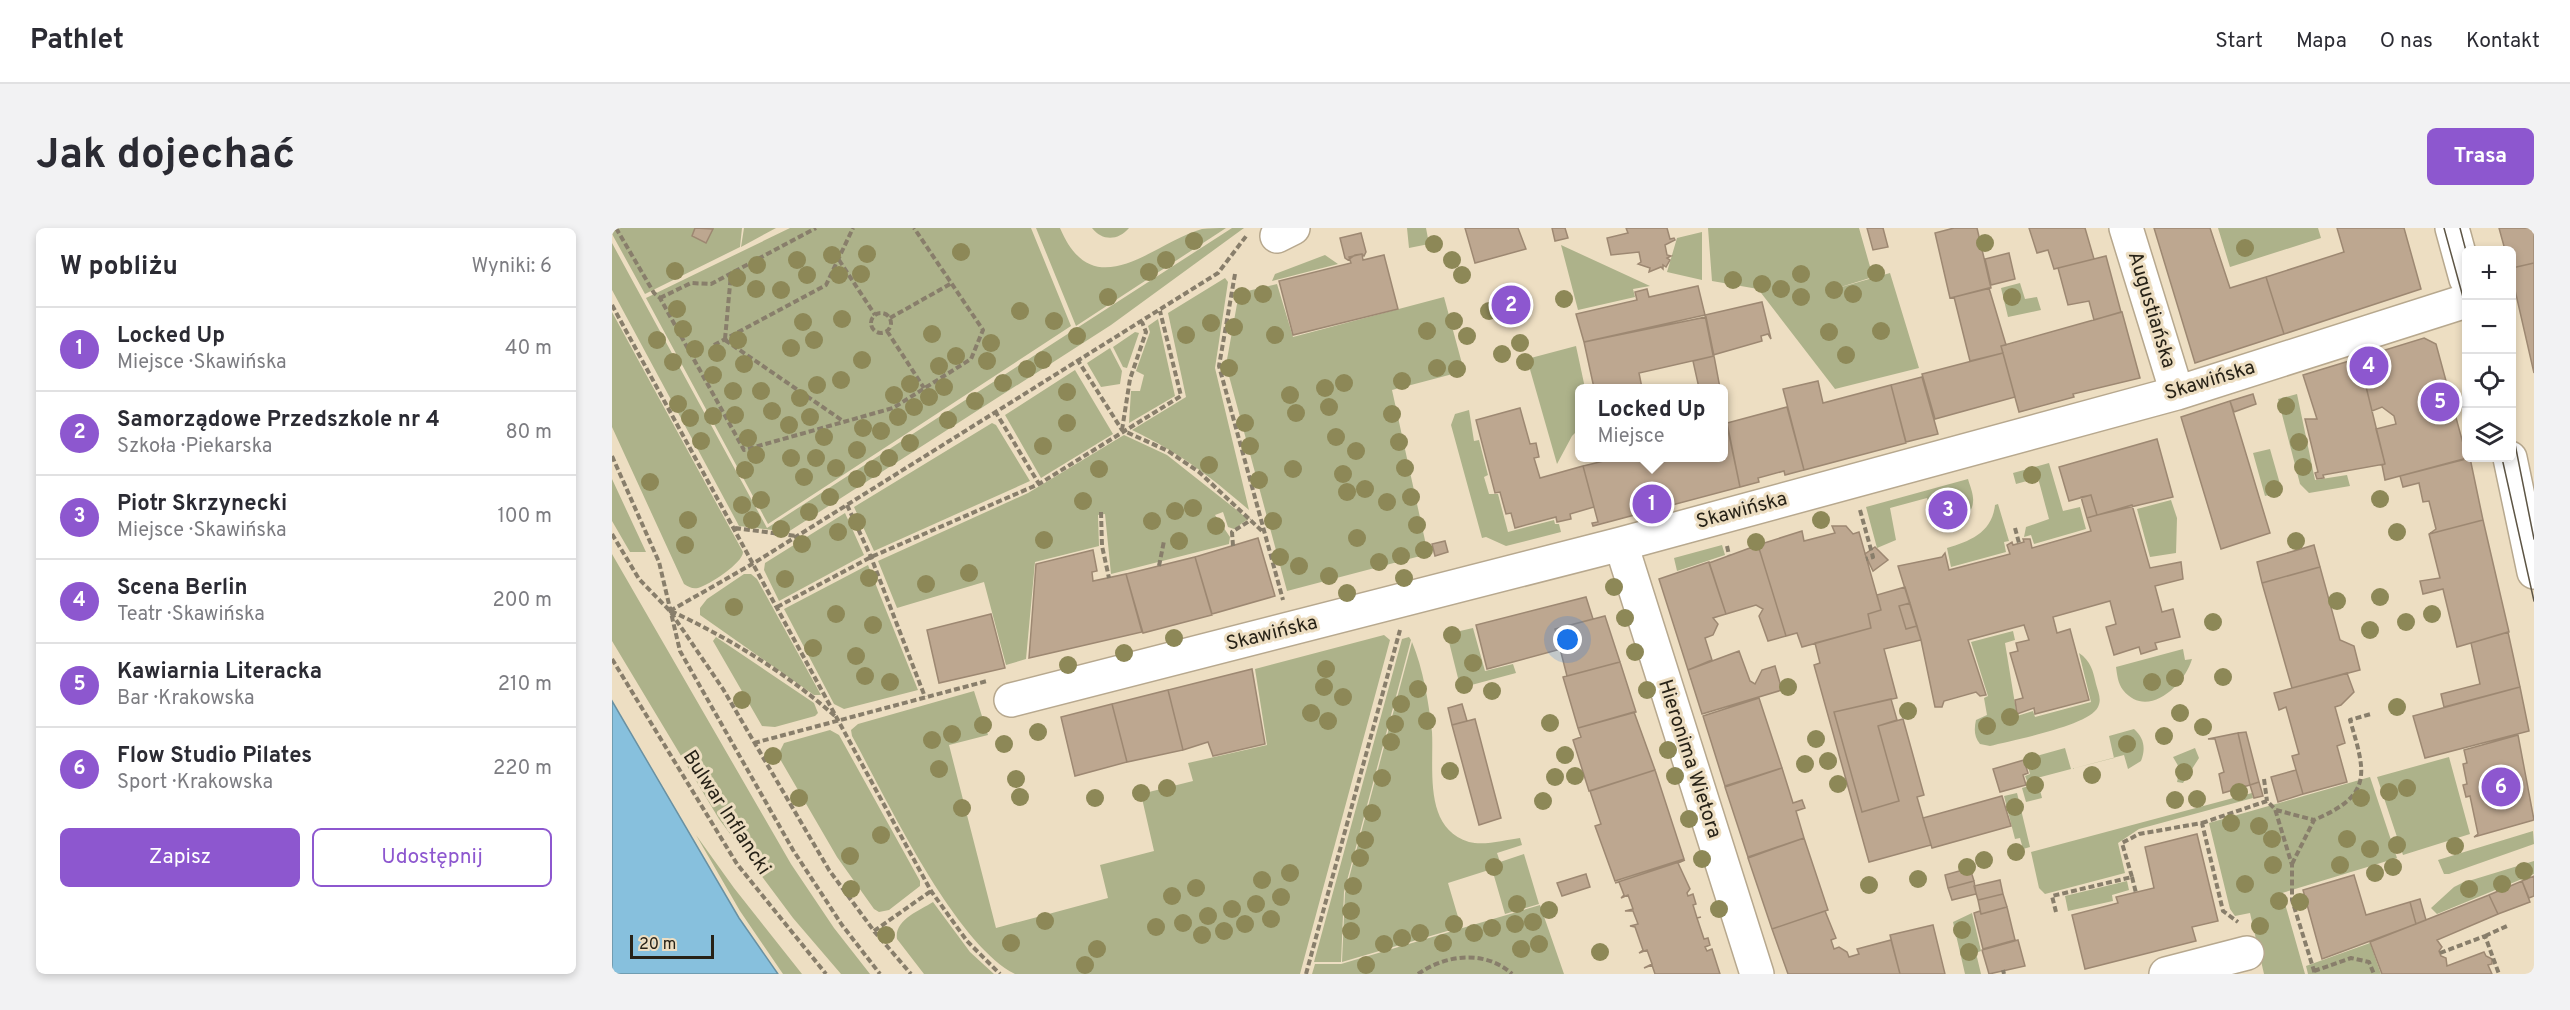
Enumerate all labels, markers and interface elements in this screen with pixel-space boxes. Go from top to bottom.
text: Pathlet [30,23,124,59]
text: Start [2215,28,2263,55]
text: Mapa [2296,28,2347,55]
text: O nas [2380,28,2433,55]
text: Kontakt [2466,28,2540,55]
button: Trasa [2427,128,2534,185]
text: Jak dojechać [36,130,295,183]
map controls [2462,246,2516,462]
button: + [2462,246,2516,300]
street label: Augustiańska [2121,249,2181,371]
text: W pobliżu [60,251,178,284]
text: Wyniki: 6 [471,254,552,280]
pin: 2 [1492,282,1530,328]
button: − [2462,300,2516,354]
text: Locked Up [117,323,225,350]
text: 1 [76,336,84,362]
text: 40 m [505,336,552,362]
pin: 4 [2350,344,2388,388]
text: Miejsce · Skawińska [117,350,287,376]
button: locate [2462,354,2516,408]
street label: Skawińska [2162,355,2258,407]
pin: 5 [2420,380,2460,424]
popup [1575,384,1728,462]
text: Locked Up [1598,397,1705,424]
text: Samorządowe Przedszkole nr 4 [117,407,440,434]
button: layers [2462,408,2516,462]
text: 2 [73,420,86,446]
text: 80 m [506,420,552,446]
text: Miejsce [1598,424,1665,450]
text: Szkoła · Piekarska [117,434,272,460]
pin: 1 [1632,482,1672,526]
street label: Skawińska [1694,486,1790,536]
pin: 3 [1928,488,1968,532]
text: Piotr Skrzynecki [117,491,287,518]
text: 3 [74,504,86,530]
text: 100 m [497,504,552,530]
text: Miejsce · Skawińska [117,518,287,544]
text: Scena Berlin [117,575,247,602]
text: 4 [73,588,86,614]
text: 200 m [493,588,552,614]
text: Teatr · Skawińska [117,602,265,628]
street label: Skawińska [1224,610,1320,658]
your location [1553,625,1582,654]
text: Kawiarnia Literacka [117,659,322,686]
text: 5 [73,672,86,698]
text: 210 m [498,672,552,698]
street label: Hieronima Wietora [1651,676,1727,842]
text: Bar · Krakowska [117,686,255,712]
text: Flow Studio Pilates [117,743,312,770]
street label: Bulwar Inflancki [676,746,776,880]
text: 6 [73,756,86,782]
text: 220 m [493,756,552,782]
pin: 6 [2482,764,2520,810]
text: Sport · Krakowska [117,770,273,796]
button: Zapisz [60,828,300,887]
button: Udostępnij [312,828,552,887]
scale bar [630,932,714,960]
text: 20 m [639,935,676,955]

